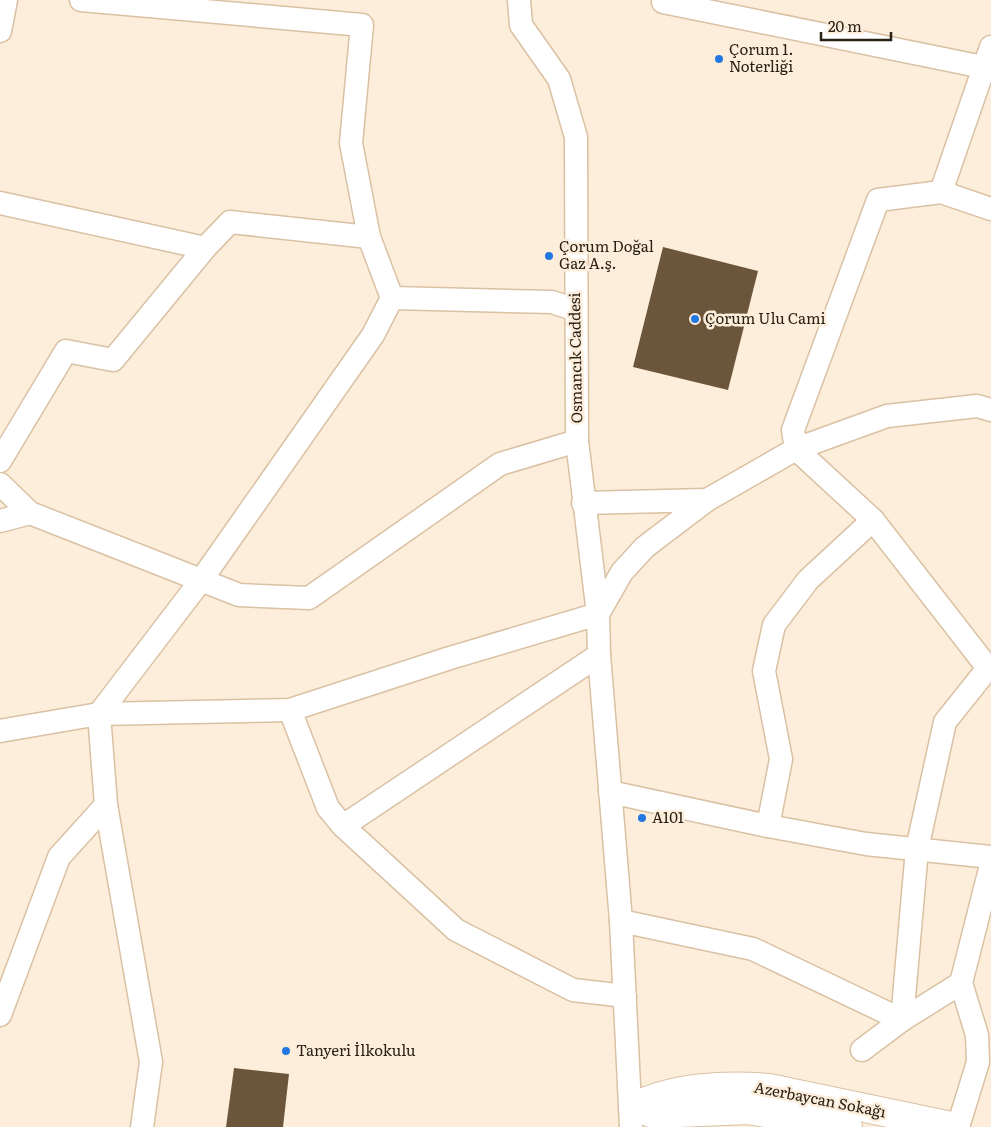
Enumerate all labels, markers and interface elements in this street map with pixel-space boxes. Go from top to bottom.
scale bar [821,10,891,42]
text: 20 m [828,14,862,37]
place label: Çorum 1. Noterliği [729,37,793,77]
marker: Çorum 1. Noterliği [713,53,725,65]
place label: Çorum Doğal Gaz A.ş. [559,234,654,274]
marker: Çorum Doğal Gaz A.ş. [543,250,555,262]
street label: Osmancık Caddesi [562,292,587,424]
place label: Çorum Ulu Cami [705,306,826,329]
marker: Çorum Ulu Cami [689,313,701,325]
place label: A101 [652,805,684,828]
marker: A101 [636,812,648,824]
place label: Tanyeri İlkokulu [296,1038,416,1061]
marker: Tanyeri İlkokulu [280,1045,292,1057]
street label: Azerbaycan Sokağı [752,1074,888,1123]

